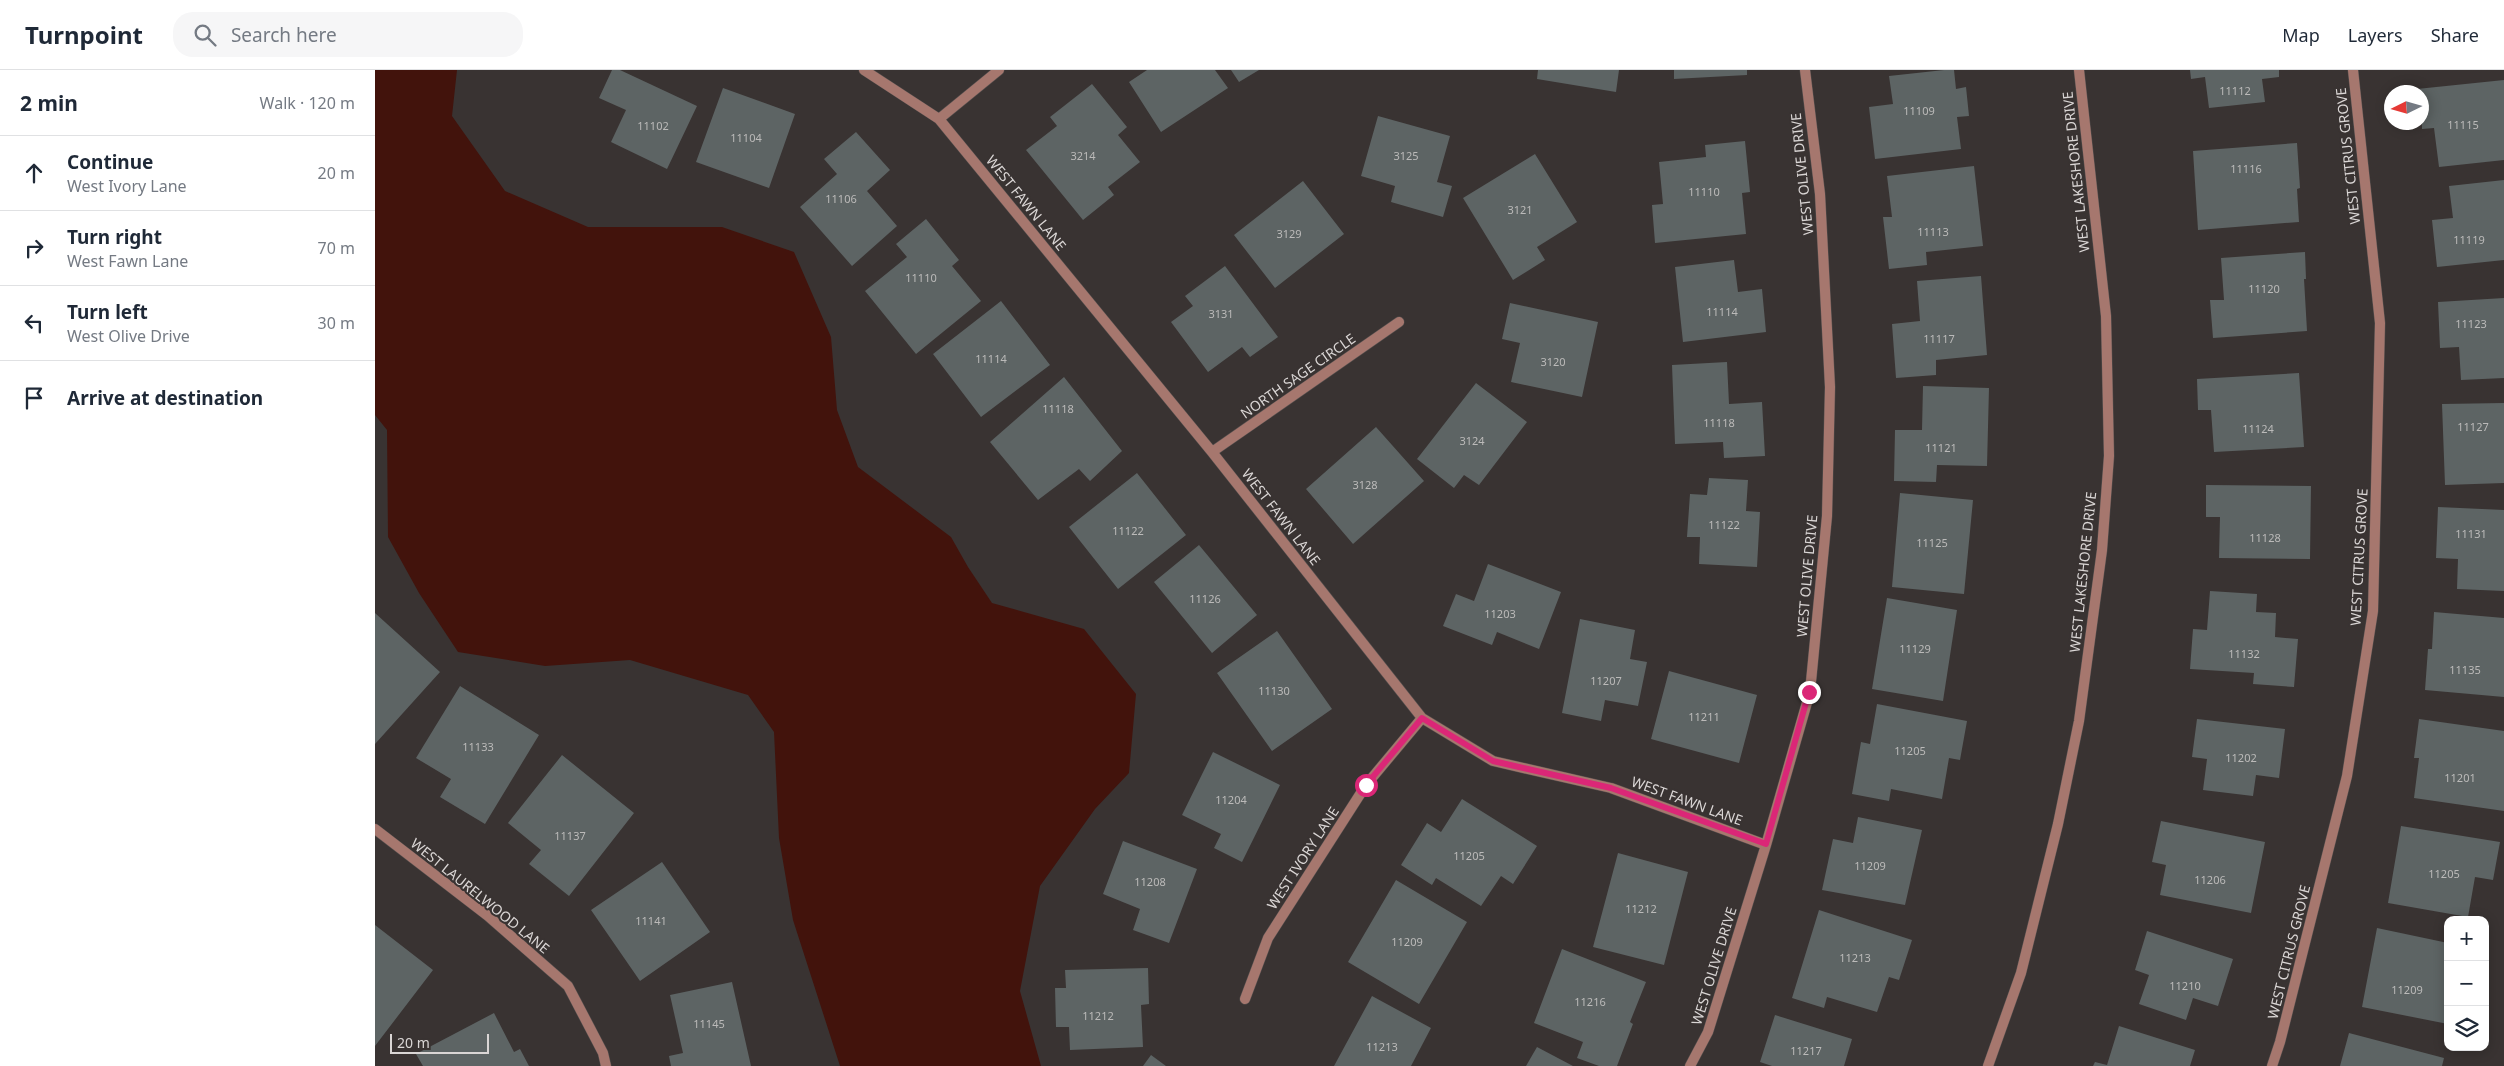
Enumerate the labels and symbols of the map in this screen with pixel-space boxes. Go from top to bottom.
house number: 11112 [2219,83,2251,98]
north arrow [2384,85,2429,130]
street label: WEST CITRUS GROVE [2331,87,2364,225]
street label: WEST LAKESHORE DRIVE [2058,91,2093,253]
house number: 11109 [1903,103,1935,118]
street label: WEST OLIVE DRIVE [1786,112,1817,236]
house number: 11115 [2447,117,2479,132]
house number: 11102 [637,118,669,133]
house number: 11104 [730,130,762,145]
house number: 3214 [1070,148,1096,163]
house number: 3125 [1393,148,1419,163]
street label: WEST FAWN LANE [982,151,1071,254]
house number: 11116 [2230,161,2262,176]
house number: 11110 [1688,184,1720,199]
house number: 11106 [825,191,857,206]
house number: 3121 [1507,202,1533,217]
house number: 11113 [1917,224,1949,239]
house number: 3129 [1276,226,1302,241]
house number: 11119 [2453,232,2485,247]
house number: 11110 [905,270,937,285]
house number: 11120 [2248,281,2280,296]
house number: 11114 [1706,304,1738,319]
house number: 3131 [1208,306,1234,321]
house number: 11123 [2455,316,2487,331]
street label: NORTH SAGE CIRCLE [1236,329,1359,422]
house number: 11117 [1923,331,1955,346]
house number: 11114 [975,351,1007,366]
house number: 3120 [1540,354,1566,369]
house number: 11118 [1042,401,1074,416]
house number: 11118 [1703,415,1735,430]
house number: 11127 [2457,419,2489,434]
house number: 11124 [2242,421,2274,436]
house number: 3124 [1459,433,1485,448]
house number: 11121 [1925,440,1957,455]
street label: WEST FAWN LANE [1238,465,1325,569]
house number: 3128 [1352,477,1378,492]
street label: WEST CITRUS GROVE [2345,488,2372,626]
street label: WEST LAKESHORE DRIVE [2065,491,2100,653]
street label: WEST OLIVE DRIVE [1792,514,1821,638]
house number: 11122 [1708,517,1740,532]
house number: 11122 [1112,523,1144,538]
house number: 11131 [2455,526,2487,541]
house number: 11128 [2249,530,2281,545]
house number: 11125 [1916,535,1948,550]
house number: 11126 [1189,591,1221,606]
house number: 11203 [1484,606,1516,621]
house number: 11129 [1899,641,1931,656]
house number: 11132 [2228,646,2260,661]
house number: 11135 [2449,662,2481,677]
house number: 11207 [1590,673,1622,688]
route end [1798,681,1821,704]
house number: 11130 [1258,683,1290,698]
house number: 11211 [1688,709,1720,724]
house number: 11133 [462,739,494,754]
house number: 11205 [1894,743,1926,758]
house number: 11202 [2225,750,2257,765]
house number: 11201 [2444,770,2476,785]
street label: WEST FAWN LANE [1629,772,1746,830]
route start [1355,774,1378,797]
house number: 11204 [1215,792,1247,807]
street label: WEST IVORY LANE [1262,803,1343,913]
house number: 11137 [554,828,586,843]
street label: WEST LAURELWOOD LANE [407,834,554,958]
house number: 11205 [1453,848,1485,863]
house number: 11209 [1854,858,1886,873]
house number: 11205 [2428,866,2460,881]
house number: 11206 [2194,872,2226,887]
house number: 11208 [1134,874,1166,889]
street label: WEST CITRUS GROVE [2263,883,2314,1021]
house number: 11212 [1625,901,1657,916]
street label: WEST OLIVE DRIVE [1687,904,1741,1027]
house number: 11141 [635,913,667,928]
house number: 11209 [1391,934,1423,949]
house number: 11213 [1839,950,1871,965]
house number: 11210 [2169,978,2201,993]
house number: 11209 [2391,982,2423,997]
house number: 11216 [1574,994,1606,1009]
house number: 11212 [1082,1008,1114,1023]
house number: 11145 [693,1016,725,1031]
scale bar [390,1031,489,1054]
house number: 11213 [1366,1039,1398,1054]
house number: 11217 [1790,1043,1822,1058]

